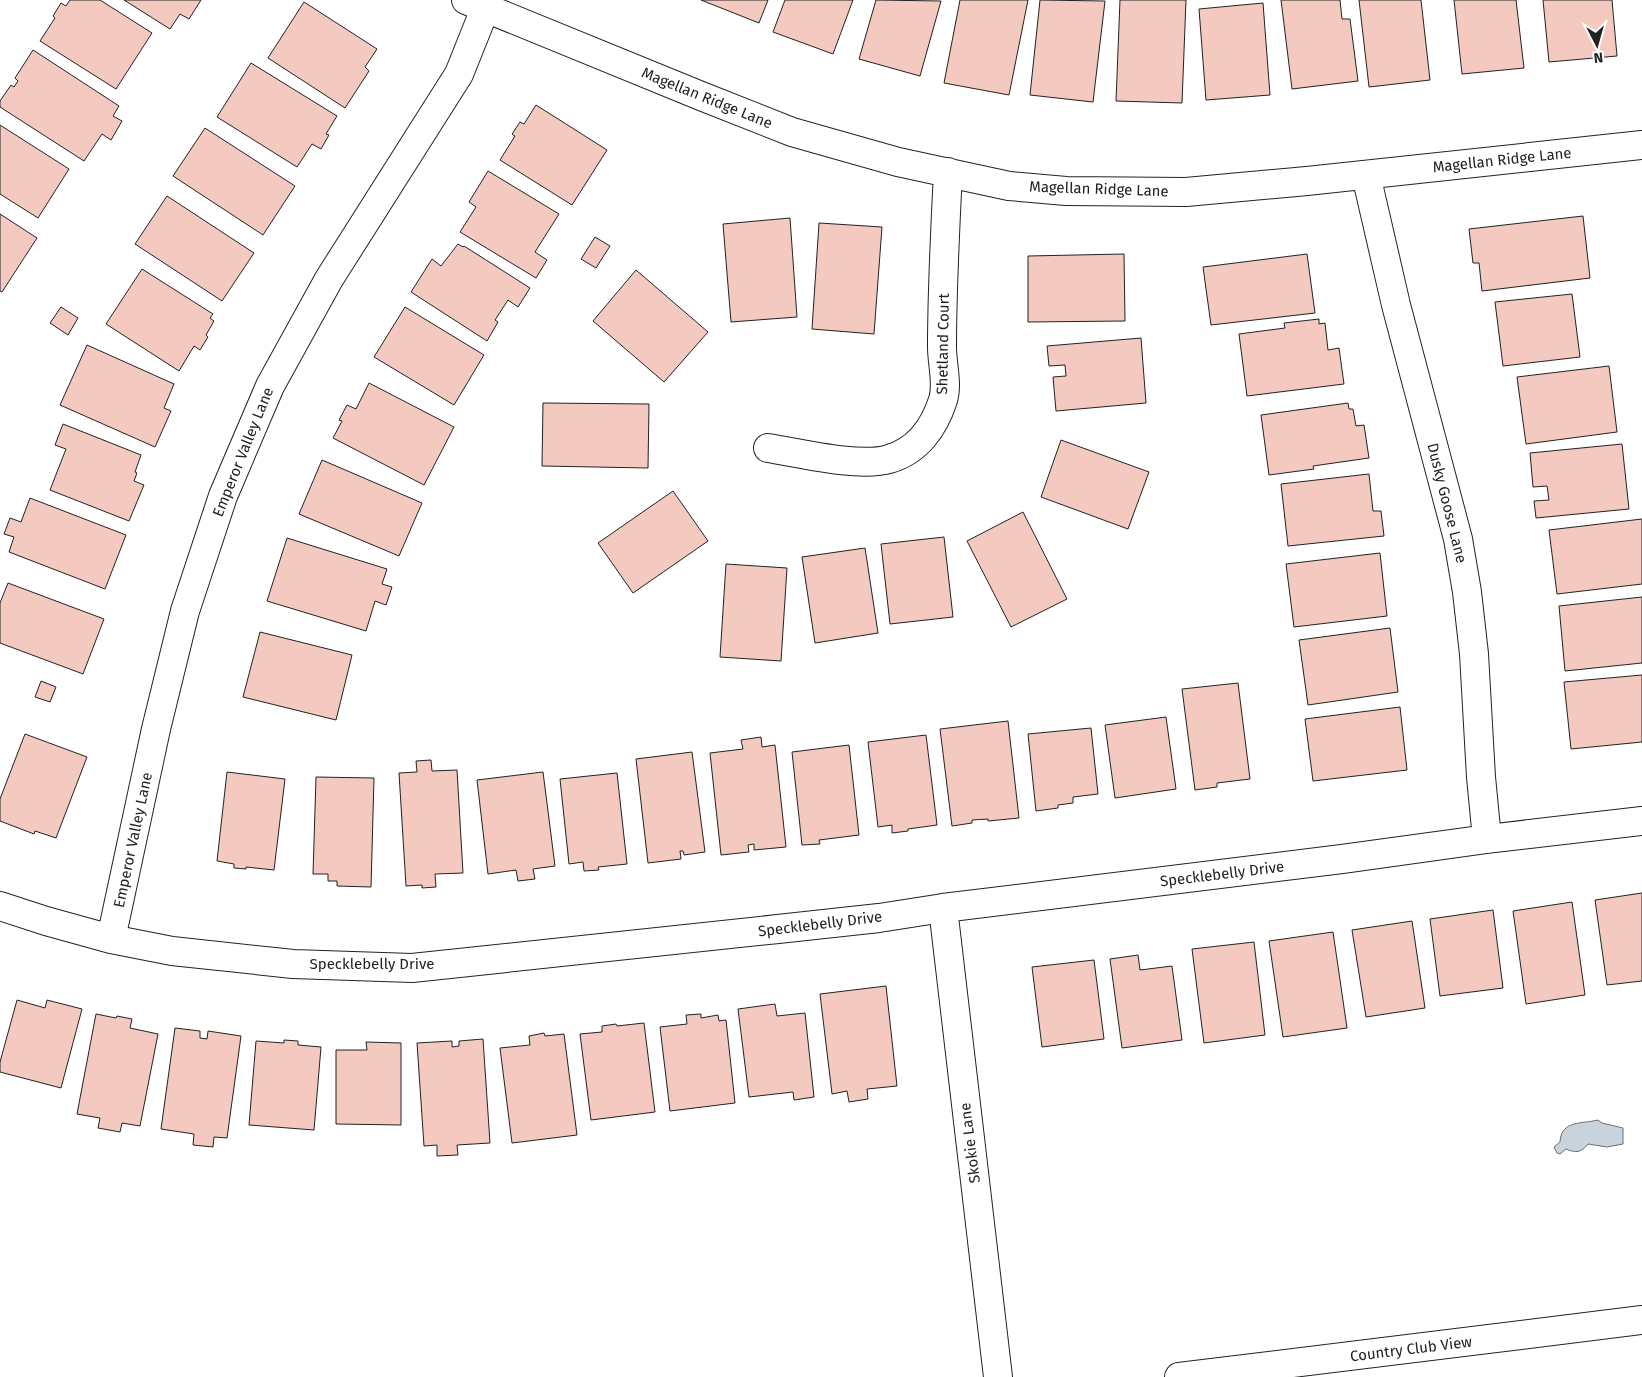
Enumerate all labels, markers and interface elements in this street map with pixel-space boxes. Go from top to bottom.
north arrow [1572,20,1622,70]
text: N [1593,48,1604,66]
street label: Magellan Ridge Lane [639,64,775,132]
street label: Magellan Ridge Lane [1432,144,1572,176]
street label: Magellan Ridge Lane [1029,178,1169,200]
street label: Shetland Court [933,293,953,395]
street label: Emperor Valley Lane [209,385,277,519]
street label: Dusky Goose Lane [1423,441,1471,565]
street label: Emperor Valley Lane [110,771,156,909]
street label: Specklebelly Drive [1159,857,1285,891]
street label: Specklebelly Drive [757,907,883,941]
street label: Specklebelly Drive [310,955,434,973]
street label: Skokie Lane [956,1102,984,1184]
street label: Country Club View [1349,1333,1473,1365]

